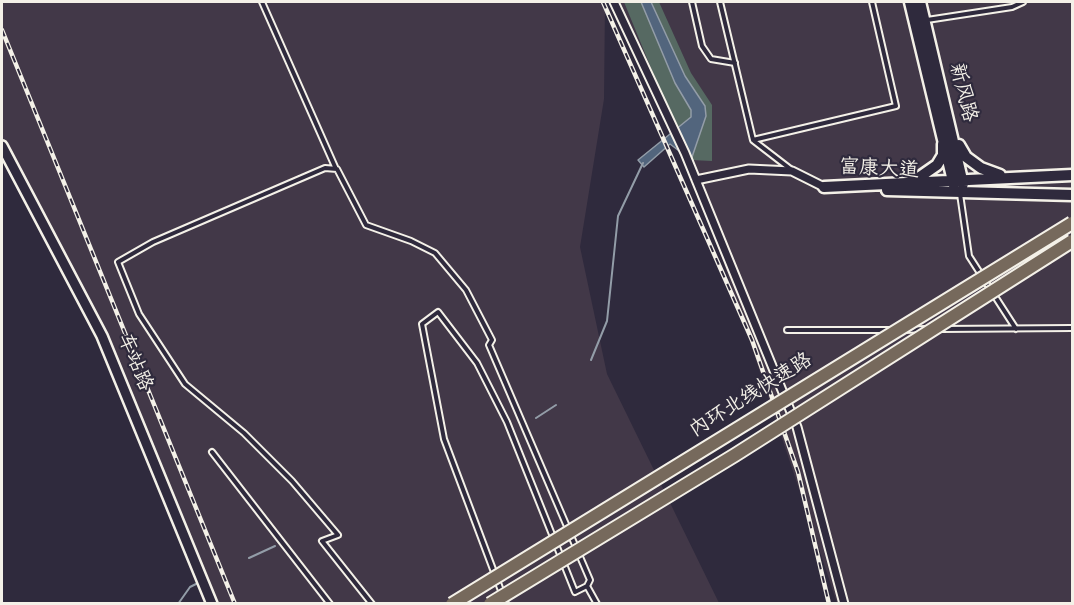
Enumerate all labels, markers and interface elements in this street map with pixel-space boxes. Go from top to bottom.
street label: 新风路 [942,61,980,125]
street label: 富康大道 [838,157,920,185]
street label: 车站路 [110,331,156,395]
street label: 内环北线快速路 [686,350,818,444]

